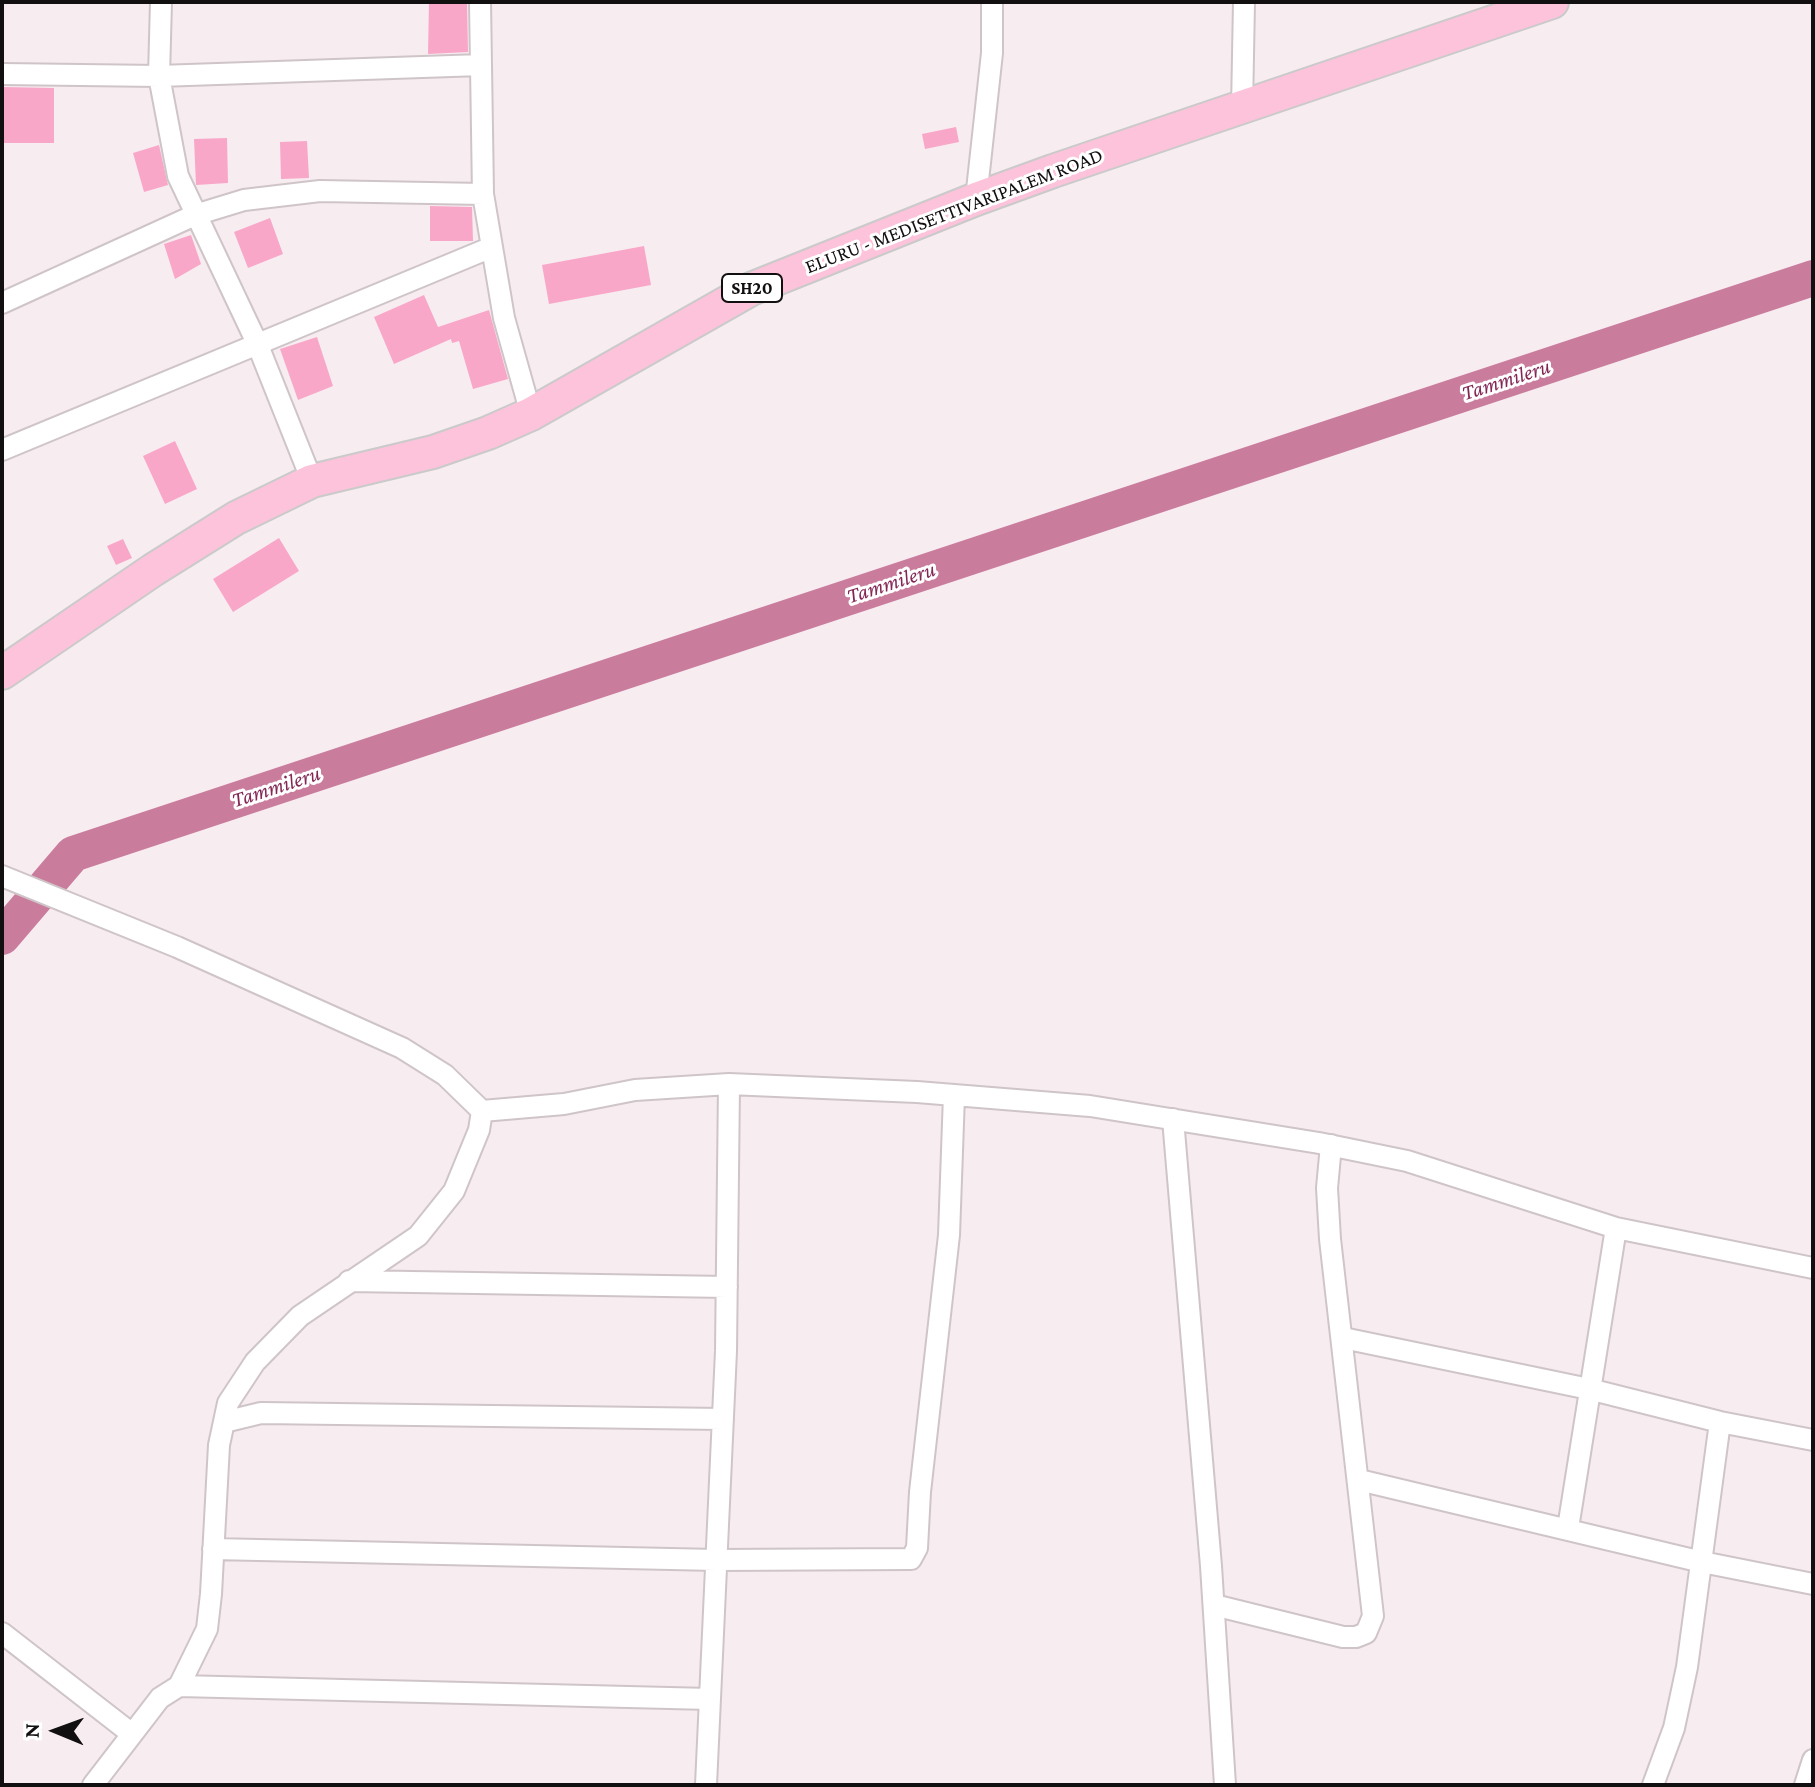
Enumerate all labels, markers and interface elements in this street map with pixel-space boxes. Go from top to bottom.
street label: ELURU - MEDISETTIVARIPALEM ROAD [802,143,1106,279]
road number: SH20 [722,274,782,302]
water label: Tammileru [1458,353,1554,407]
water label: Tammileru [843,556,939,610]
water label: Tammileru [228,760,324,814]
north arrow [16,1691,96,1771]
text: N [19,1723,44,1738]

